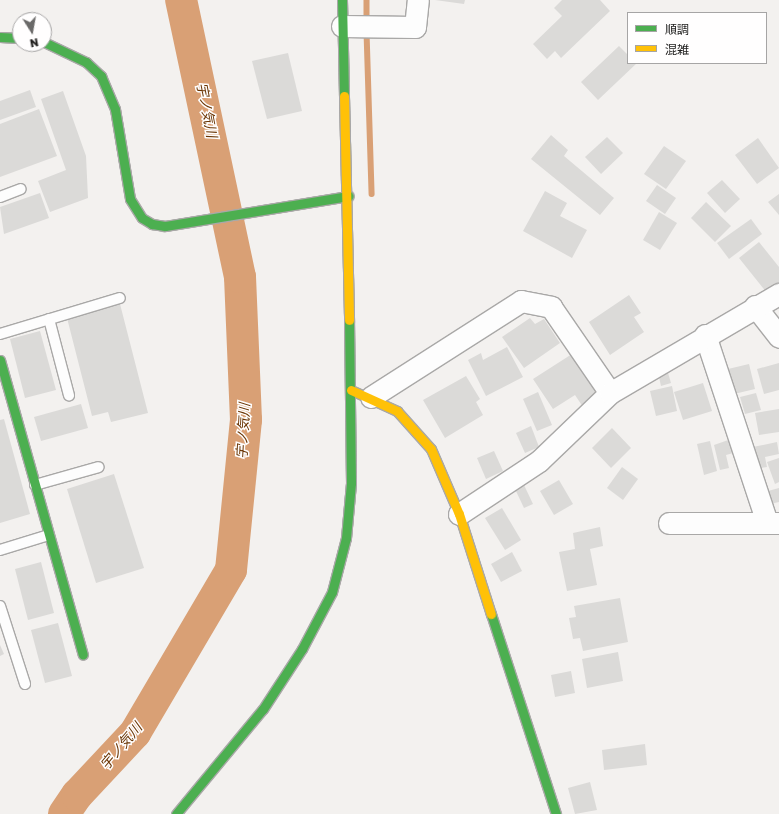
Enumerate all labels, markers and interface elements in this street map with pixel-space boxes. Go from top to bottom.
north arrow [12,12,52,52]
legend [627,12,767,64]
text: 順調 [665,22,689,37]
text: N [29,36,40,50]
text: 混雑 [665,42,689,57]
water label: 宇ノ気川 [193,81,221,139]
water label: 宇ノ気川 [233,403,253,459]
water label: 宇ノ気川 [97,719,145,773]

